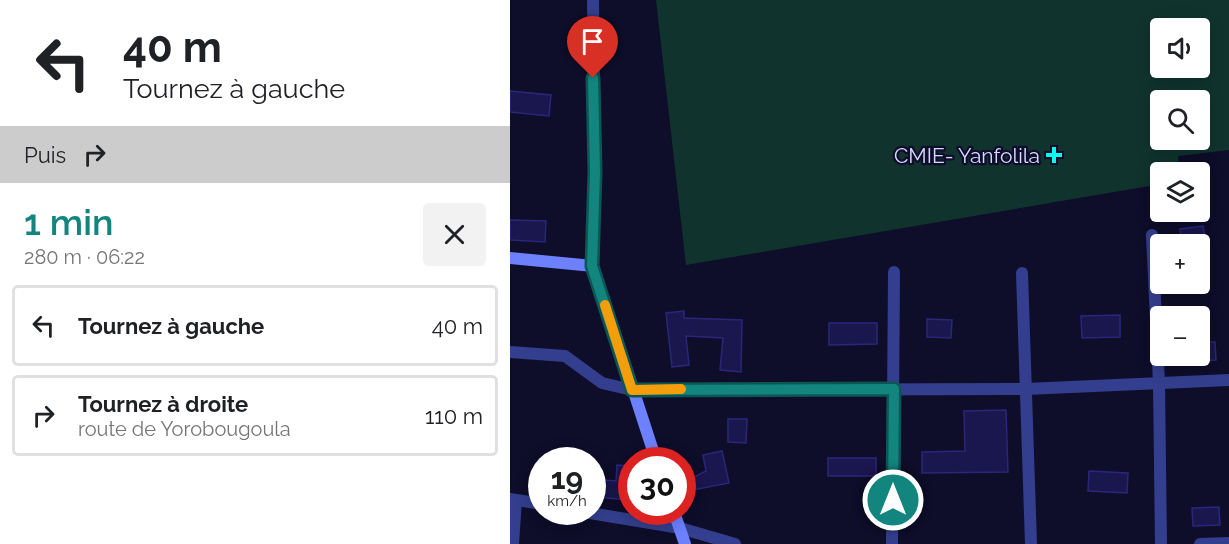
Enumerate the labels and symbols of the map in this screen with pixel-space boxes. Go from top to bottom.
pin [567,16,618,78]
place label: CMIE- Yanfolila [894,143,1040,168]
marker: CMIE- Yanfolila [1045,146,1063,164]
speed limit sign: 30 [618,447,696,525]
position arrow [861,468,925,532]

